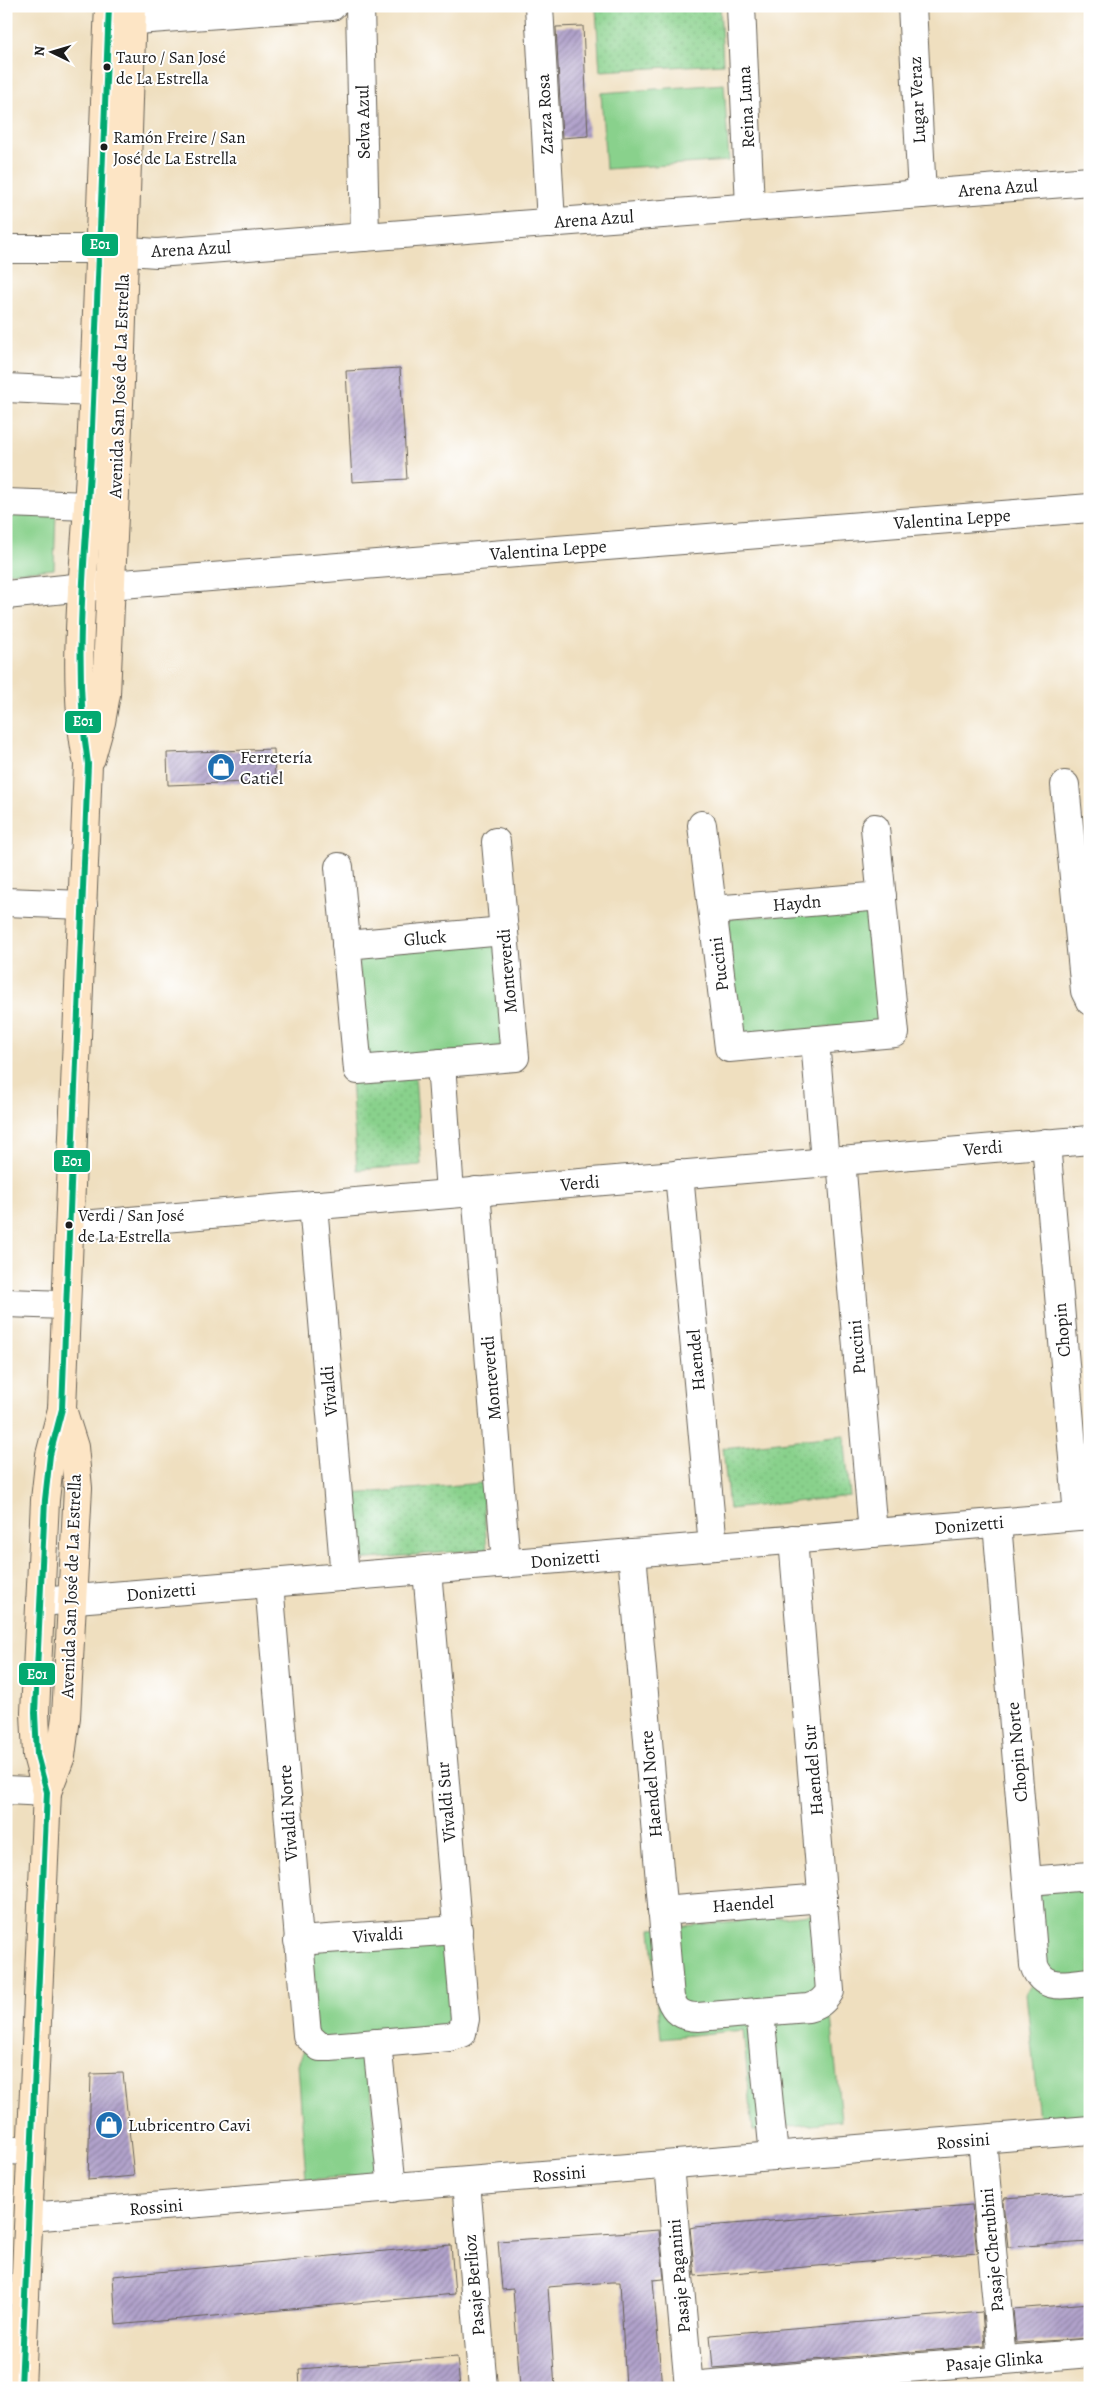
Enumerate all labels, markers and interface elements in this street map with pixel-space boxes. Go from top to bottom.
north arrow [28,28,78,78]
text: N [30,45,49,57]
place label: Tauro / San José de La Estrella [116,46,226,90]
street label: Lugar Veraz [903,56,931,144]
marker: Tauro / San José de La Estrella [102,62,112,72]
street label: Reina Luna [732,65,760,149]
street label: Zarza Rosa [531,72,559,155]
street label: Selva Azul [350,84,376,159]
place label: Ramón Freire / San José de La Estrella [113,126,246,170]
marker: Ramón Freire / San José de La Estrella [99,142,109,152]
street label: Arena Azul [956,173,1039,203]
street label: Arena Azul [552,204,635,234]
line badge: E01 [81,233,119,257]
text: E01 [90,235,110,254]
street label: Arena Azul [150,235,232,263]
street label: Avenida San José de La Estrella [103,273,135,500]
street label: Valentina Leppe [892,503,1011,535]
street label: Valentina Leppe [488,534,607,566]
line badge: E01 [64,710,102,734]
text: E01 [73,712,93,731]
place label: Ferretería Catiel [240,745,313,790]
shop icon: Ferretería Catiel [206,752,236,782]
street label: Haydn [772,889,822,917]
street label: Gluck [403,924,447,952]
street label: Monteverdi [491,928,523,1014]
street label: Puccini [704,935,734,993]
street label: Verdi [961,1134,1004,1162]
line badge: E01 [53,1149,91,1173]
text: E01 [62,1152,82,1171]
street label: Verdi [558,1169,601,1197]
place label: Verdi / San José de La Estrella [77,1204,184,1248]
marker: Verdi / San José de La Estrella [64,1220,74,1230]
street label: Chopin [1048,1302,1076,1358]
street label: Puccini [843,1319,871,1375]
street label: Haendel [681,1328,711,1392]
street label: Monteverdi [475,1335,507,1421]
street label: Vivaldi [315,1365,343,1418]
street label: Avenida San José de La Estrella [55,1473,87,1700]
street label: Donizetti [933,1510,1005,1540]
street label: Donizetti [529,1544,601,1574]
street label: Donizetti [125,1577,197,1607]
line badge: E01 [18,1662,56,1686]
text: E01 [27,1665,47,1684]
street label: Chopin Norte [1001,1701,1033,1803]
street label: Haendel Sur [797,1723,829,1817]
street label: Haendel Norte [634,1729,668,1839]
street label: Vivaldi Sur [431,1761,462,1844]
street label: Vivaldi Norte [273,1764,303,1863]
street label: Haendel [711,1890,775,1918]
street label: Vivaldi [351,1921,404,1949]
shop icon: Lubricentro Cavi [94,2110,124,2140]
place label: Lubricentro Cavi [128,2113,251,2137]
street label: Rossini [935,2127,991,2155]
street label: Rossini [531,2160,587,2188]
street label: Pasaje Cherubini [975,2187,1009,2313]
street label: Rossini [128,2193,184,2221]
street label: Pasaje Paganini [662,2218,696,2334]
street label: Pasaje Berlioz [458,2233,490,2337]
street label: Pasaje Glinka [944,2345,1044,2377]

